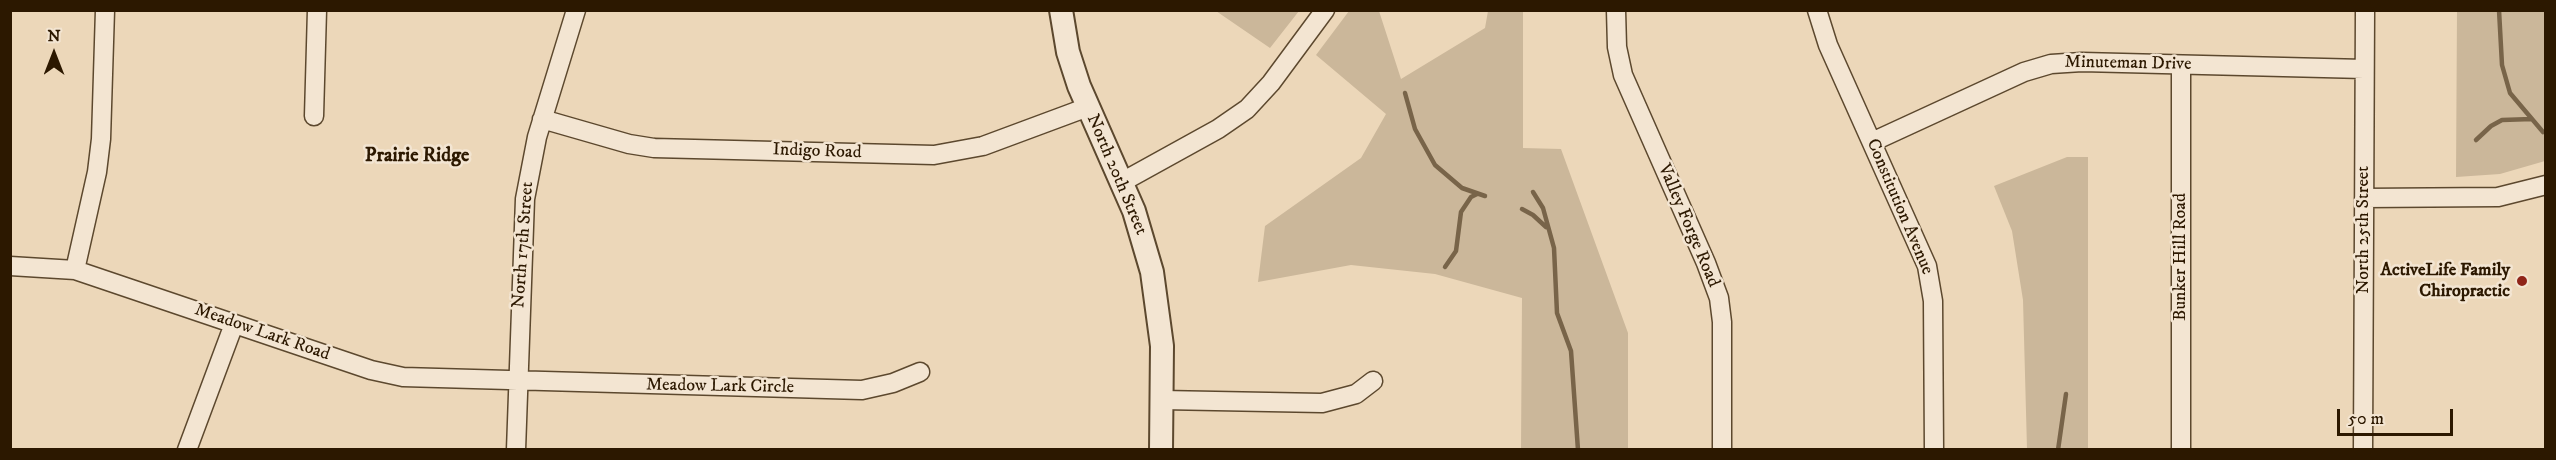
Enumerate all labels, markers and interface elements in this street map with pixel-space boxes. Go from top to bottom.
north arrow [24,24,84,84]
text: N [47,26,61,46]
street label: Minuteman Drive [2064,52,2192,76]
street label: North 20th Street [1081,111,1151,239]
street label: Constitution Avenue [1861,136,1937,278]
street label: Indigo Road [772,140,862,164]
district label: Prairie Ridge [365,145,469,169]
street label: Valley Forge Road [1652,161,1724,291]
street label: North 25th Street [2353,166,2375,294]
street label: North 17th Street [509,181,539,309]
street label: Bunker Hill Road [2170,193,2192,321]
place label: ActiveLife Family Chiropractic [2380,260,2510,302]
marker: ActiveLife Family Chiropractic [2515,274,2529,288]
street label: Meadow Lark Road [192,300,332,366]
street label: Meadow Lark Circle [646,375,794,399]
scale bar [2340,397,2456,435]
text: 50 m [2348,408,2384,430]

